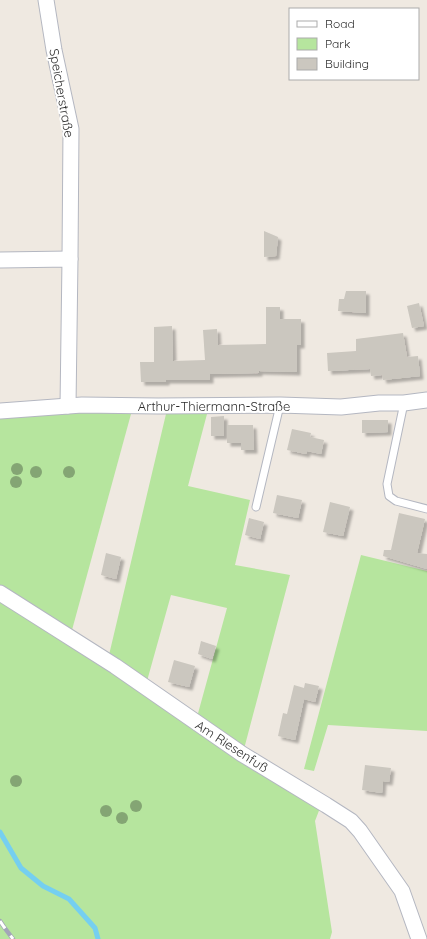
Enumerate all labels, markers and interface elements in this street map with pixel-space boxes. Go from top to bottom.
legend [289,8,419,80]
text: Road [325,16,355,31]
text: Park [325,36,350,51]
street label: Speicherstraße [46,47,78,139]
text: Building [325,56,369,71]
street label: Arthur-Thiermann-Straße [138,398,290,414]
street label: Am Riesenfuß [193,717,271,776]

